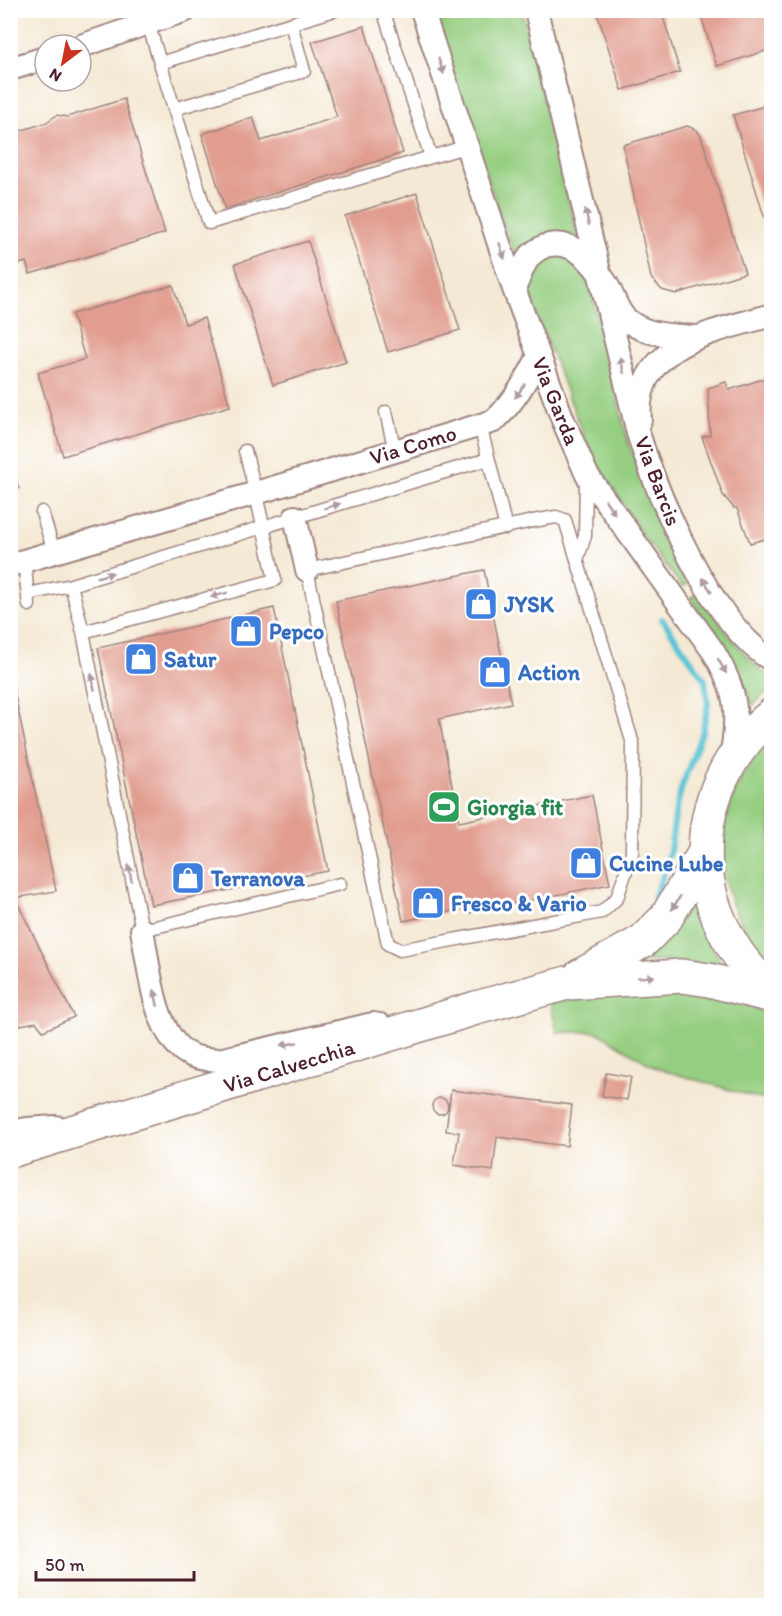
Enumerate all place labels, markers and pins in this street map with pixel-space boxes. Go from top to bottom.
shop icon: JYSK [463,586,499,622]
place label: JYSK [503,591,555,618]
shop icon: Pepco [228,613,264,649]
place label: Pepco [269,618,324,645]
shop icon: Satur [123,641,159,677]
place label: Satur [164,646,217,673]
shop icon: Action [477,654,513,690]
place label: Action [517,659,580,686]
sports icon: Giorgia fit [426,789,462,825]
place label: Giorgia fit [467,794,564,821]
shop icon: Cucine Lube [568,845,604,881]
place label: Cucine Lube [609,850,723,877]
shop icon: Terranova [170,860,206,896]
place label: Terranova [210,865,305,892]
shop icon: Fresco & Vario [410,885,446,921]
place label: Fresco & Vario [451,890,587,917]

